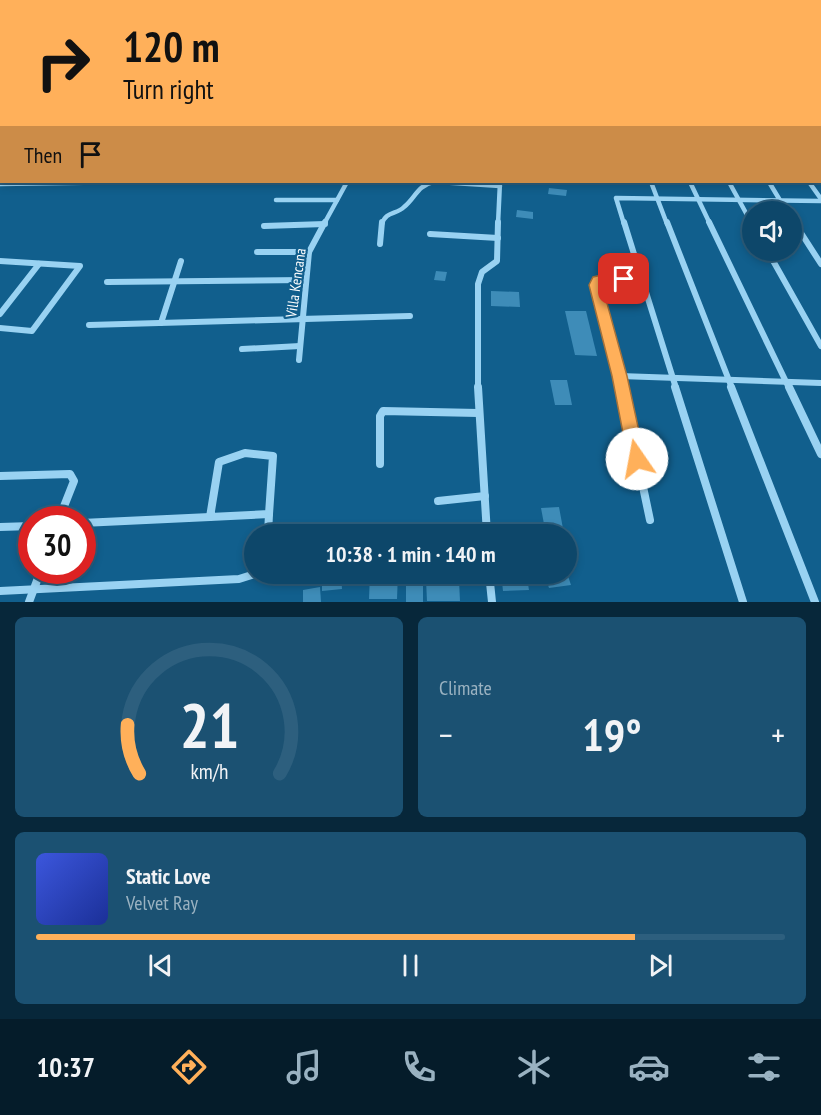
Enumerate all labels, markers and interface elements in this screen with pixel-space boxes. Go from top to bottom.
text: 120 m [123,19,220,74]
icon: right [24,24,102,102]
text: Turn right [123,72,214,106]
icon: arrive [74,138,107,171]
text: Then [24,141,62,169]
map controls [742,201,802,261]
button: sound [742,201,802,261]
street label: Villa Kencana [281,247,310,320]
pin [598,253,649,304]
icon: arrive [607,262,640,295]
position arrow [605,427,669,491]
speed limit sign: 30 [18,506,96,584]
text: 10:38 · 1 min · 140 m [325,540,496,568]
text: Climate [439,675,492,701]
text: 21 [179,684,239,765]
text: 19° [582,705,642,763]
text: − [439,713,453,756]
text: + [771,713,785,756]
text: km/h [190,757,228,785]
text: Static Love [126,862,211,890]
text: Velvet Ray [126,890,198,916]
icon: previous [144,949,177,982]
icon: pause [394,949,427,982]
icon: next [644,949,677,982]
icon: directions [168,1046,210,1088]
icon: music [283,1046,325,1088]
icon: phone [398,1046,440,1088]
icon: climate [513,1046,555,1088]
icon: car [628,1046,670,1088]
icon: filters [743,1046,785,1088]
text: 10:37 [36,1050,95,1084]

